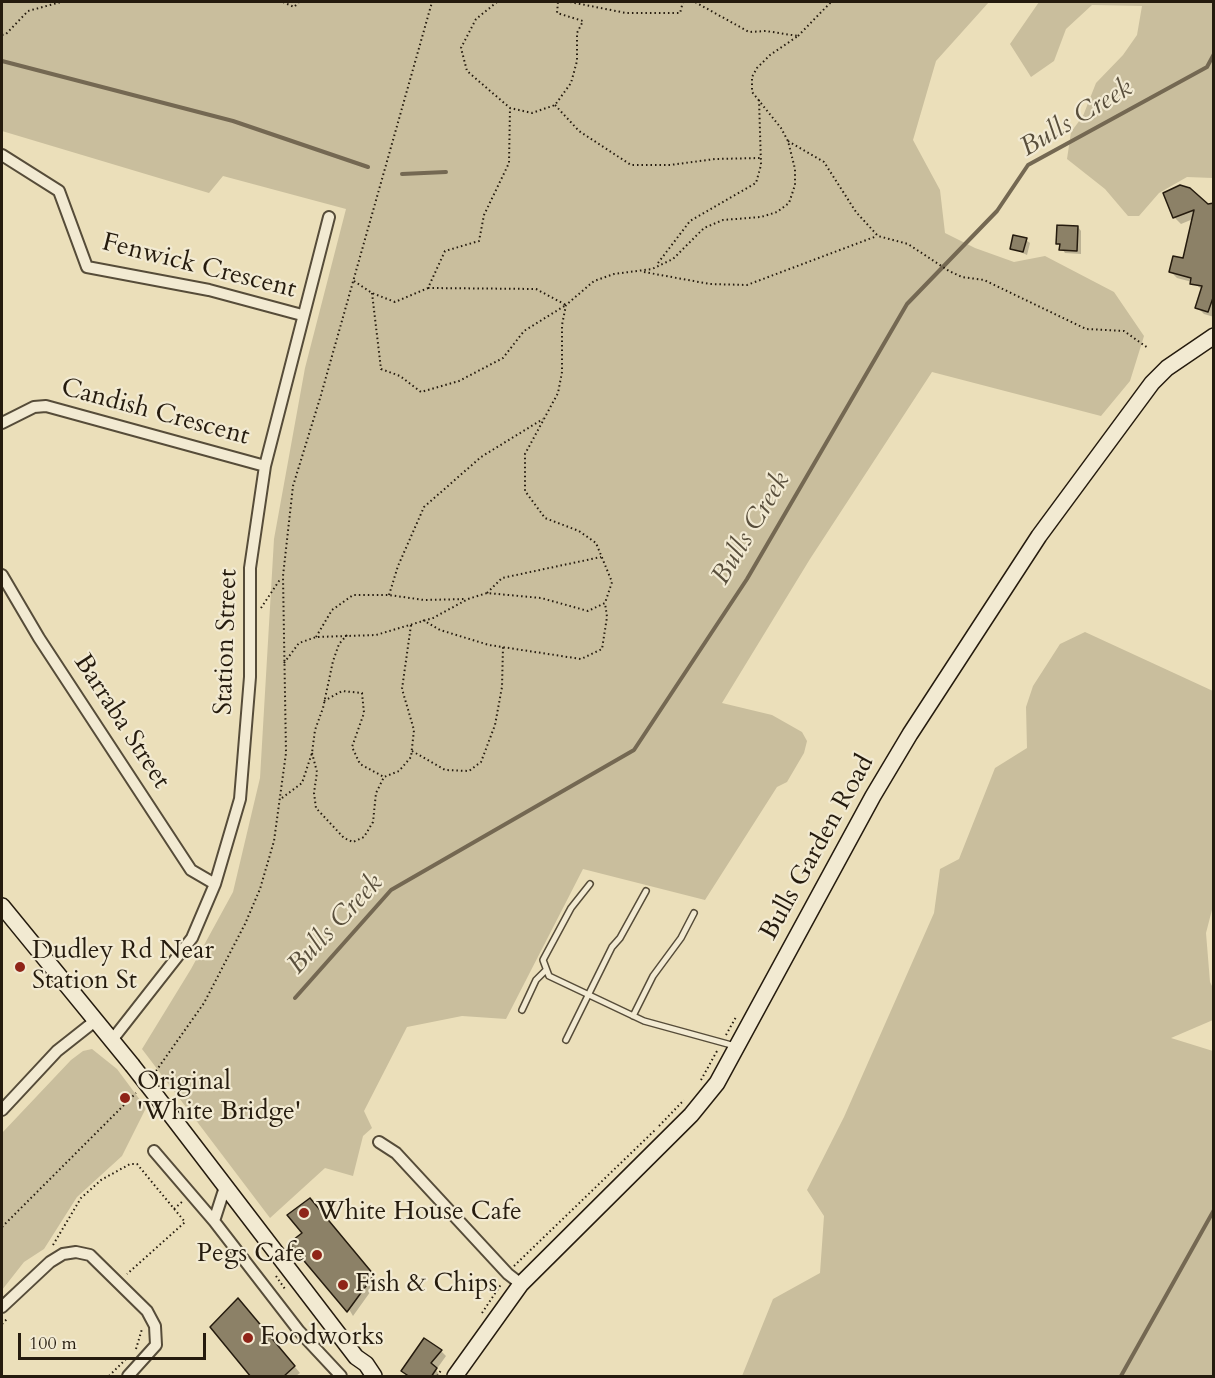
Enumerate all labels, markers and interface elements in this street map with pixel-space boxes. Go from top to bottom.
water label: Bulls Creek [1015,73,1139,165]
street label: Fenwick Crescent [99,228,299,306]
street label: Candish Crescent [58,373,252,453]
water label: Bulls Creek [706,467,798,591]
street label: Station Street [209,568,245,716]
street label: Barraba Street [66,649,176,795]
street label: Bulls Garden Road [754,750,882,946]
water label: Bulls Creek [281,868,391,982]
place label: Dudley Rd Near Station St [32,936,214,998]
marker: Dudley Rd Near Station St [13,960,27,974]
place label: Original 'White Bridge' [137,1067,301,1128]
marker: Original 'White Bridge' [118,1091,132,1105]
place label: White House Cafe [316,1197,522,1229]
marker: White House Cafe [297,1206,311,1220]
place label: Pegs Cafe [197,1239,305,1271]
marker: Pegs Cafe [310,1248,324,1262]
place label: Fish & Chips [355,1269,497,1301]
marker: Fish & Chips [336,1278,350,1292]
scale bar [21,1321,208,1359]
place label: Foodworks [260,1322,384,1354]
text: 100 m [29,1331,77,1356]
marker: Foodworks [241,1331,255,1345]

